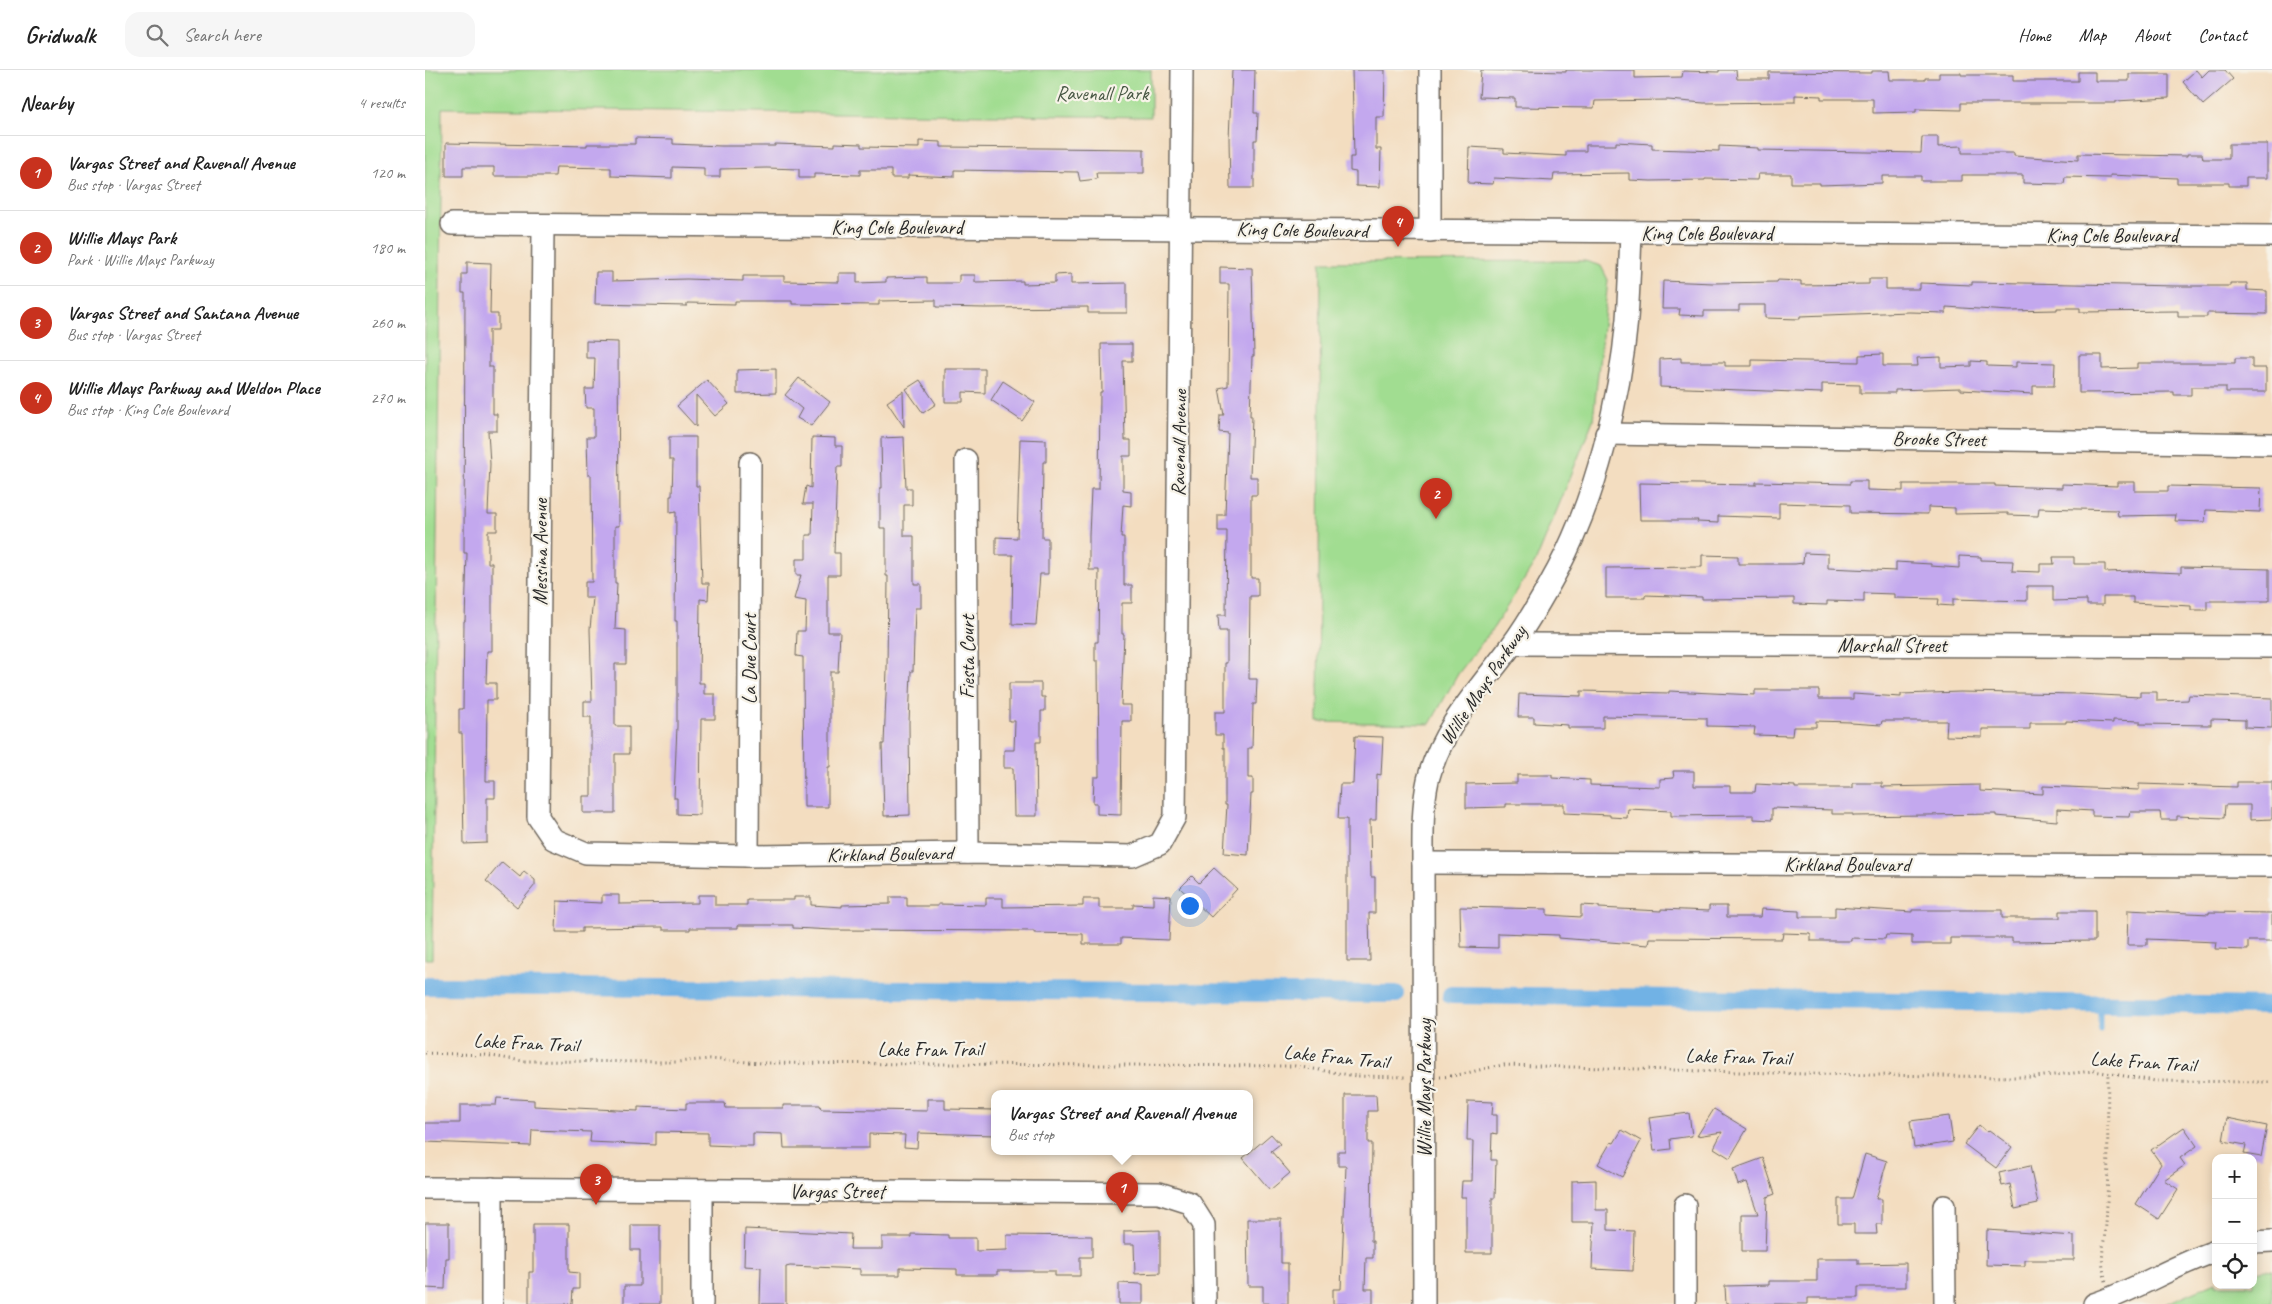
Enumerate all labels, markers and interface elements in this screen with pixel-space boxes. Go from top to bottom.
search box [125,12,475,57]
text: Gridwalk [25,20,95,50]
icon: search [143,21,171,49]
text: Search here [183,23,261,47]
text: Home [2018,24,2051,46]
text: Map [2079,24,2106,46]
text: About [2134,24,2170,46]
text: Contact [2198,24,2247,46]
park label: Ravenall Park [1056,81,1150,106]
text: Nearby [20,90,73,116]
text: 4 results [358,93,405,113]
text: Vargas Street and Ravenall Avenue [67,151,295,175]
text: 1 [32,163,40,183]
text: 120 m [371,163,405,183]
text: Bus stop · Vargas Street [67,175,200,195]
pin: 4 [1382,206,1414,247]
street label: King Cole Boulevard [831,215,966,240]
street label: King Cole Boulevard [1236,216,1371,244]
street label: King Cole Boulevard [1641,221,1776,246]
street label: King Cole Boulevard [2046,223,2181,248]
text: Willie Mays Park [67,226,176,250]
text: 2 [32,238,40,258]
text: 180 m [371,238,405,258]
text: Park · Willie Mays Parkway [67,250,214,270]
text: Vargas Street and Santana Avenue [67,301,298,325]
text: 3 [32,313,40,333]
text: 260 m [371,313,405,333]
text: Bus stop · Vargas Street [67,325,200,345]
text: Willie Mays Parkway and Weldon Place [67,376,320,400]
text: 4 [32,388,40,408]
text: 270 m [371,388,405,408]
street label: Ravenall Avenue [1166,388,1192,497]
text: Bus stop · King Cole Boulevard [67,400,229,420]
street label: Brooke Street [1892,426,1988,452]
pin: 2 [1420,478,1452,519]
street label: Messina Avenue [528,497,553,605]
street label: La Due Court [737,611,762,704]
street label: Fiesta Court [955,613,980,699]
street label: Willie Mays Parkway [1434,620,1533,749]
street label: Marshall Street [1837,633,1949,658]
street label: Kirkland Boulevard [827,840,956,868]
street label: Kirkland Boulevard [1784,852,1913,877]
your location [1177,893,1203,919]
street label: Willie Mays Parkway [1412,1018,1437,1157]
street label: Lake Fran Trail [473,1028,583,1058]
street label: Lake Fran Trail [877,1037,986,1062]
street label: Lake Fran Trail [1282,1039,1393,1075]
street label: Lake Fran Trail [1685,1043,1795,1071]
street label: Lake Fran Trail [2090,1046,2200,1078]
popup [991,1090,1253,1155]
text: Vargas Street and Ravenall Avenue [1008,1101,1236,1125]
text: Bus stop [1008,1125,1054,1145]
map controls [2212,1154,2257,1289]
button: + [2212,1154,2257,1199]
pin: 3 [580,1164,612,1205]
pin: 1 [1106,1172,1138,1213]
street label: Vargas Street [789,1179,888,1204]
button: − [2212,1199,2257,1244]
button: locate [2212,1244,2257,1289]

